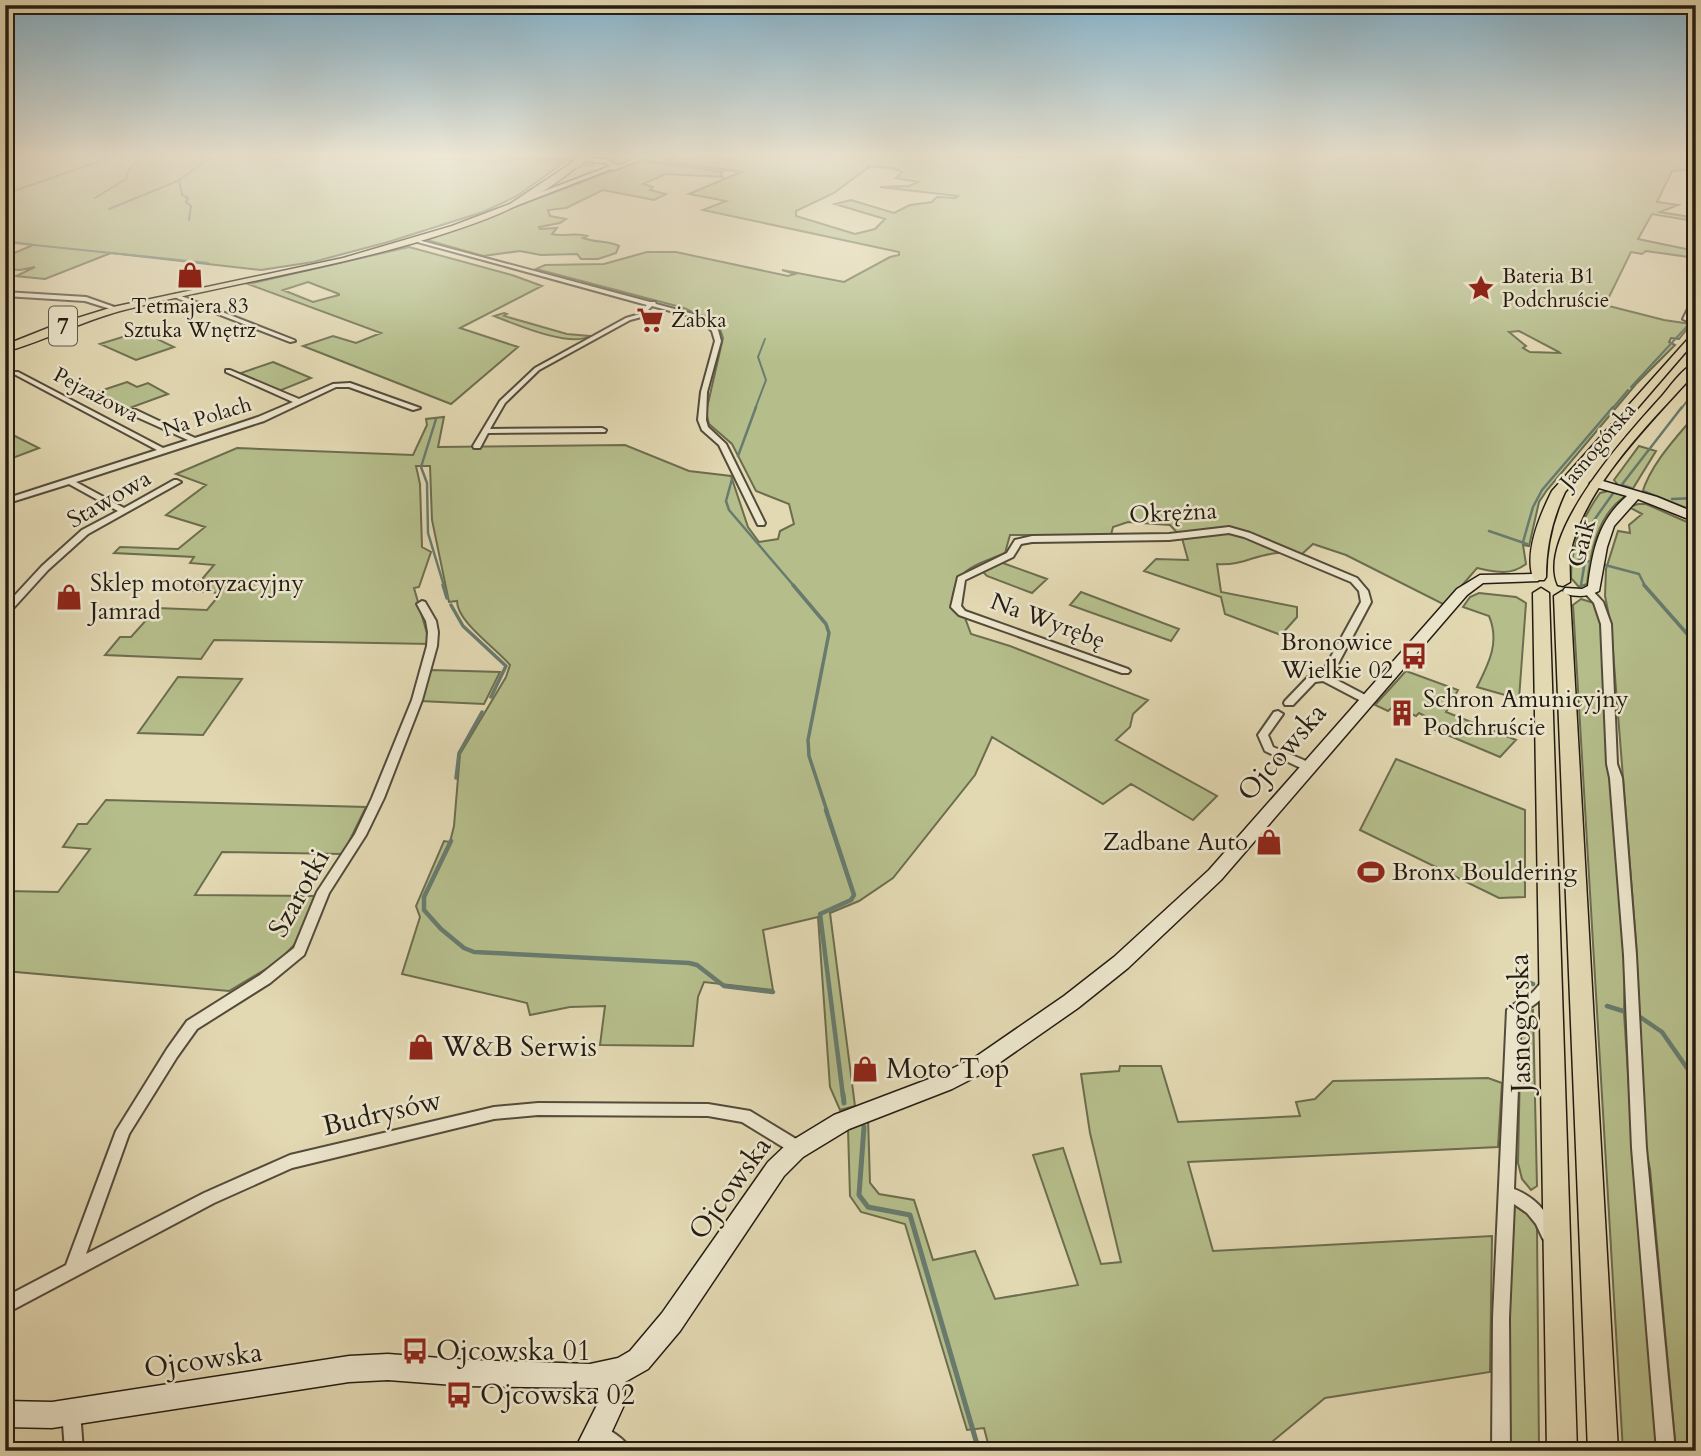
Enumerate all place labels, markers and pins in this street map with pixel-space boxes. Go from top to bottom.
shop icon: Tetmajera 83 Sztuka Wnętrz [175,260,205,290]
place label: Bateria B1 Podchruście [1502,262,1609,315]
place icon: Bateria B1 Podchruście [1466,273,1496,303]
place label: Tetmajera 83 Sztuka Wnętrz [124,292,257,345]
supermarket icon: Żabka [635,305,665,335]
place label: Żabka [671,306,727,335]
place label: Sklep motoryzacyjny Jamrad [87,567,304,628]
shop icon: Sklep motoryzacyjny Jamrad [54,582,84,612]
place label: Bronowice Wielkie 02 [1280,626,1393,687]
bus stop icon: Bronowice Wielkie 02 [1399,641,1429,671]
place label: Schron Amunicyjny Podchruście [1423,683,1629,744]
building icon: Schron Amunicyjny Podchruście [1387,698,1417,728]
place label: Zadbane Auto [1103,826,1248,859]
shop icon: Zadbane Auto [1254,827,1284,857]
place label: Bronx Bouldering [1392,856,1577,889]
sports icon: Bronx Bouldering [1356,857,1386,887]
place label: W&B Serwis [441,1028,597,1066]
shop icon: W&B Serwis [406,1032,436,1062]
place label: Moto Top [886,1050,1010,1088]
shop icon: Moto Top [850,1054,880,1084]
place label: Ojcowska 01 [436,1332,591,1370]
bus stop icon: Ojcowska 01 [400,1336,430,1366]
place label: Ojcowska 02 [480,1376,635,1414]
bus stop icon: Ojcowska 02 [444,1380,474,1410]

